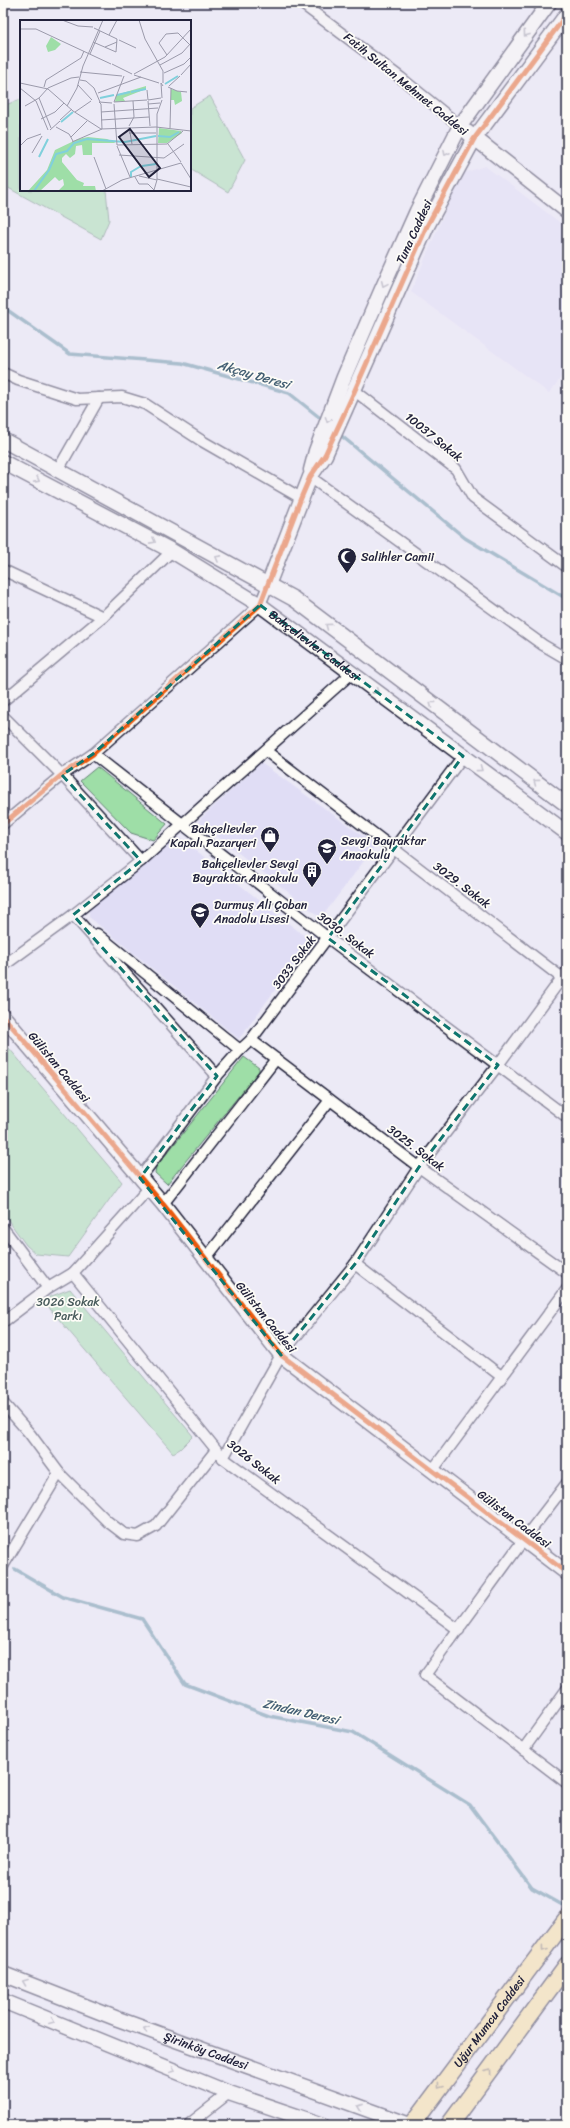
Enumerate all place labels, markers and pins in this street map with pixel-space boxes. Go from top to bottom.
mosque icon: Salihler Camii [336,546,358,574]
place label: Salihler Camii [361,546,435,568]
place label: Bahçelievler Kapalı Pazaryeri [170,818,257,854]
shop icon: Bahçelievler Kapalı Pazaryeri [259,825,281,853]
place label: Sevgi Bayraktar Anaokulu [340,830,427,866]
school or university icon: Sevgi Bayraktar Anaokulu [316,837,338,865]
place label: Bahçelievler Sevgi Bayraktar Anaokulu [192,853,299,889]
building icon: Bahçelievler Sevgi Bayraktar Anaokulu [301,860,323,888]
place label: Durmuş Ali Çoban Anadolu Lisesi [213,894,308,930]
school or university icon: Durmuş Ali Çoban Anadolu Lisesi [189,901,211,929]

